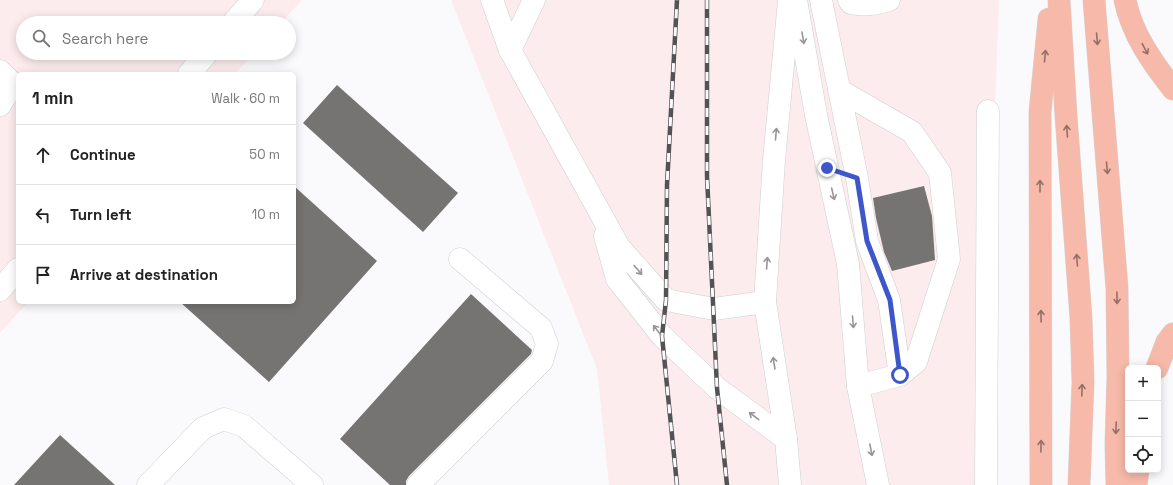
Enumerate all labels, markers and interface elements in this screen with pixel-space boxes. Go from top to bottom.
search box [16,16,296,60]
icon: search [30,27,52,49]
text: Search here [62,29,148,48]
one-way arrow [799,32,807,45]
one-way arrow [1093,32,1100,45]
one-way arrow [1142,43,1149,55]
one-way arrow [1042,50,1049,63]
text: 1 min [32,87,74,109]
text: Walk · 60 m [211,90,280,107]
one-way arrow [1063,125,1070,138]
one-way arrow [773,127,780,140]
icon: ahead [32,144,54,166]
text: Continue [70,145,136,164]
text: 50 m [249,146,280,163]
route end [818,159,836,177]
one-way arrow [1104,161,1111,174]
one-way arrow [1036,180,1044,193]
one-way arrow [829,187,837,200]
icon: left [32,204,54,226]
text: Turn left [70,205,132,224]
text: 10 m [252,206,280,223]
one-way arrow [1073,254,1080,267]
one-way arrow [764,257,771,270]
icon: arrive [32,264,54,286]
one-way arrow [634,264,643,275]
text: Arrive at destination [70,265,218,284]
one-way arrow [1113,291,1121,304]
one-way arrow [1037,310,1044,323]
one-way arrow [850,315,857,328]
one-way arrow [653,324,662,335]
one-way arrow [770,357,778,370]
map controls [1125,365,1161,473]
button: + [1125,365,1161,401]
route start [891,366,909,384]
one-way arrow [1079,384,1086,397]
button: − [1125,401,1161,437]
one-way arrow [749,411,760,420]
one-way arrow [1113,421,1120,434]
button: locate [1125,437,1161,473]
one-way arrow [1037,440,1045,453]
one-way arrow [867,443,875,456]

